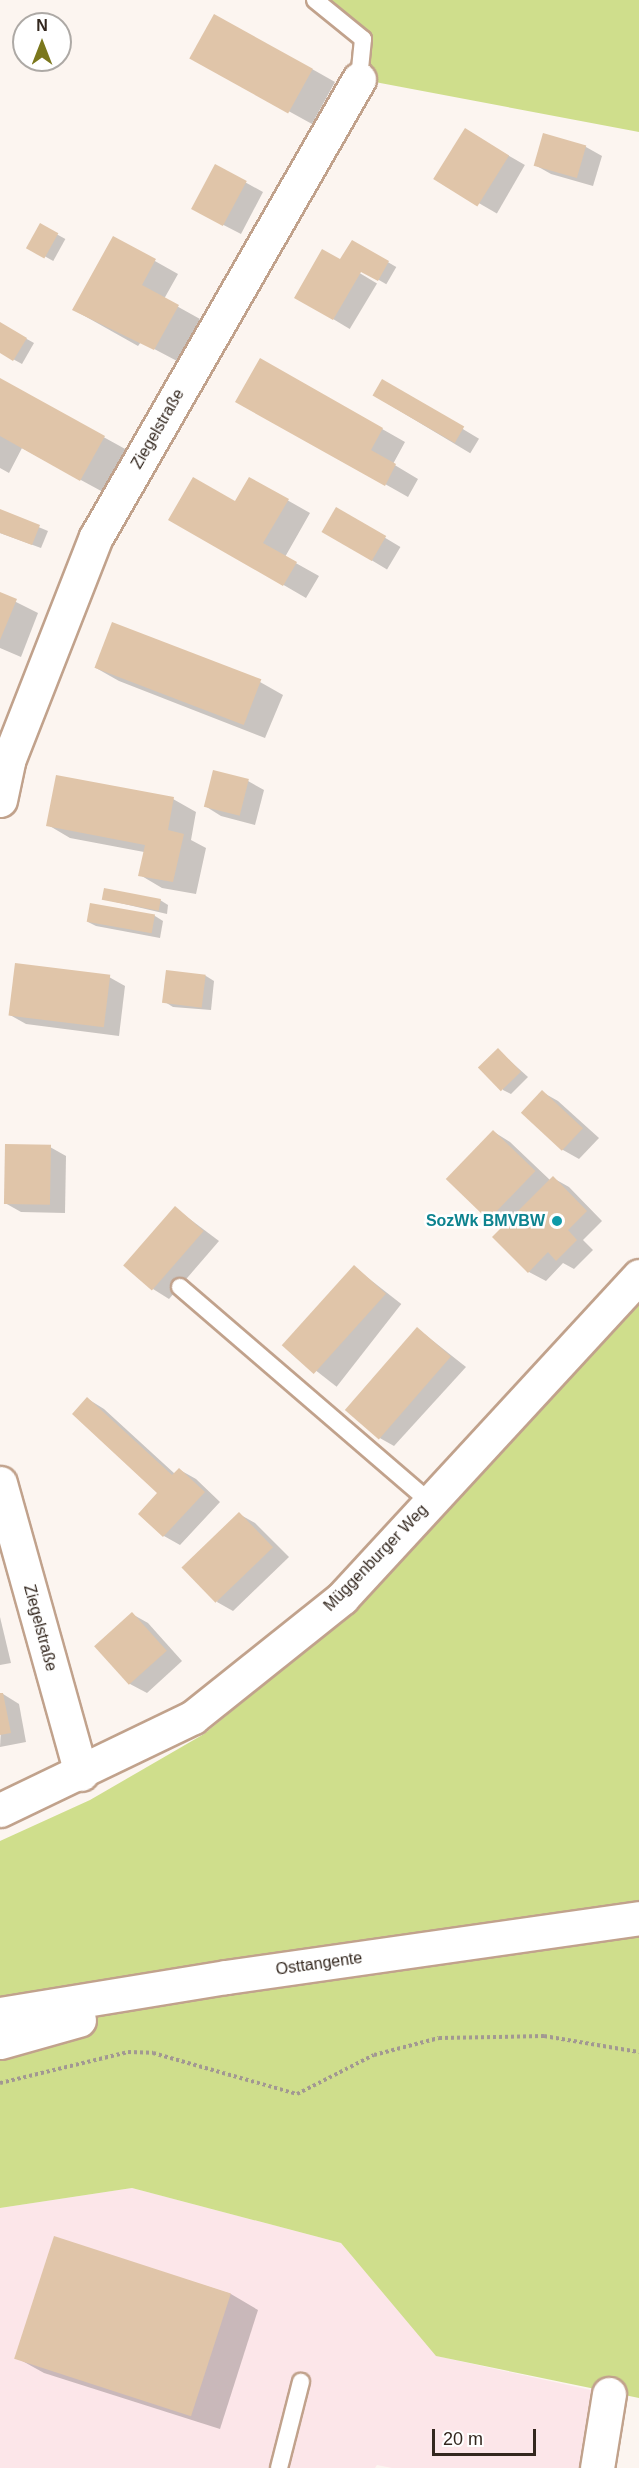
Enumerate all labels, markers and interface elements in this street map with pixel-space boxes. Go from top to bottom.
north arrow [12,12,72,72]
text: N [36,17,48,34]
street label: Ziegelstraße [127,386,189,472]
place label: SozWk BMVBW [426,1211,545,1231]
marker: SozWk BMVBW [550,1214,564,1228]
street label: Müggenburger Weg [320,1501,432,1615]
street label: Ziegelstraße [19,1583,61,1673]
street label: Osttangente [275,1948,363,1980]
scale bar [435,2417,538,2455]
text: 20 m [443,2429,483,2449]

